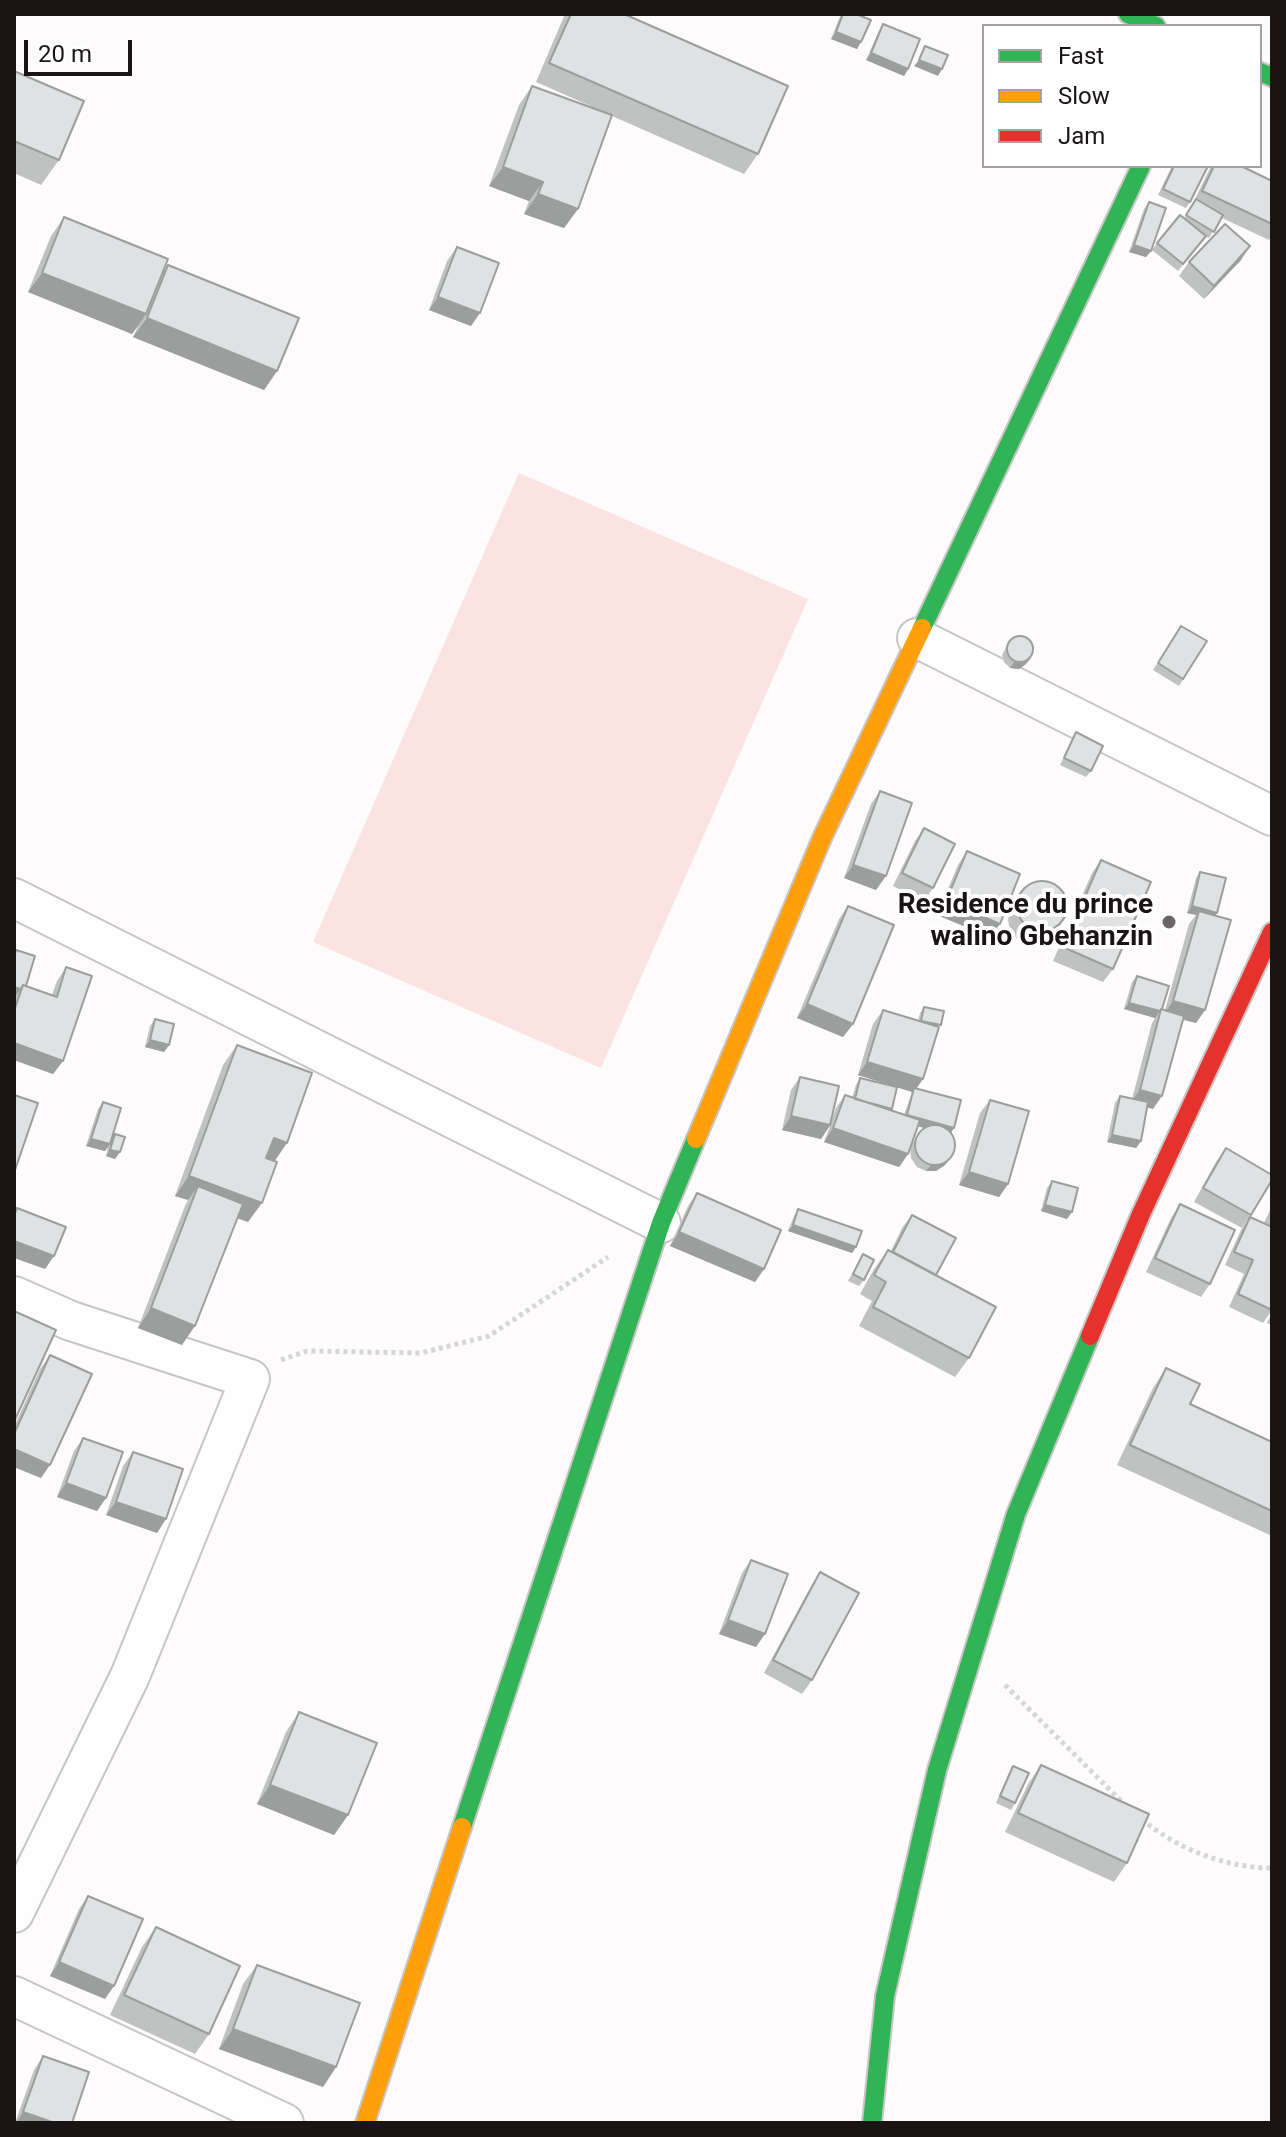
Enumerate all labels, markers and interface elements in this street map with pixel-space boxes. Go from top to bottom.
scale bar [28,24,136,74]
legend [982,24,1262,168]
text: 20 m [38,40,92,68]
text: Fast [1058,42,1104,70]
text: Slow [1058,82,1110,110]
text: Jam [1058,122,1105,150]
place label: Residence du prince walino Gbehanzin [898,889,1153,955]
marker: Residence du prince walino Gbehanzin [1160,913,1178,931]

